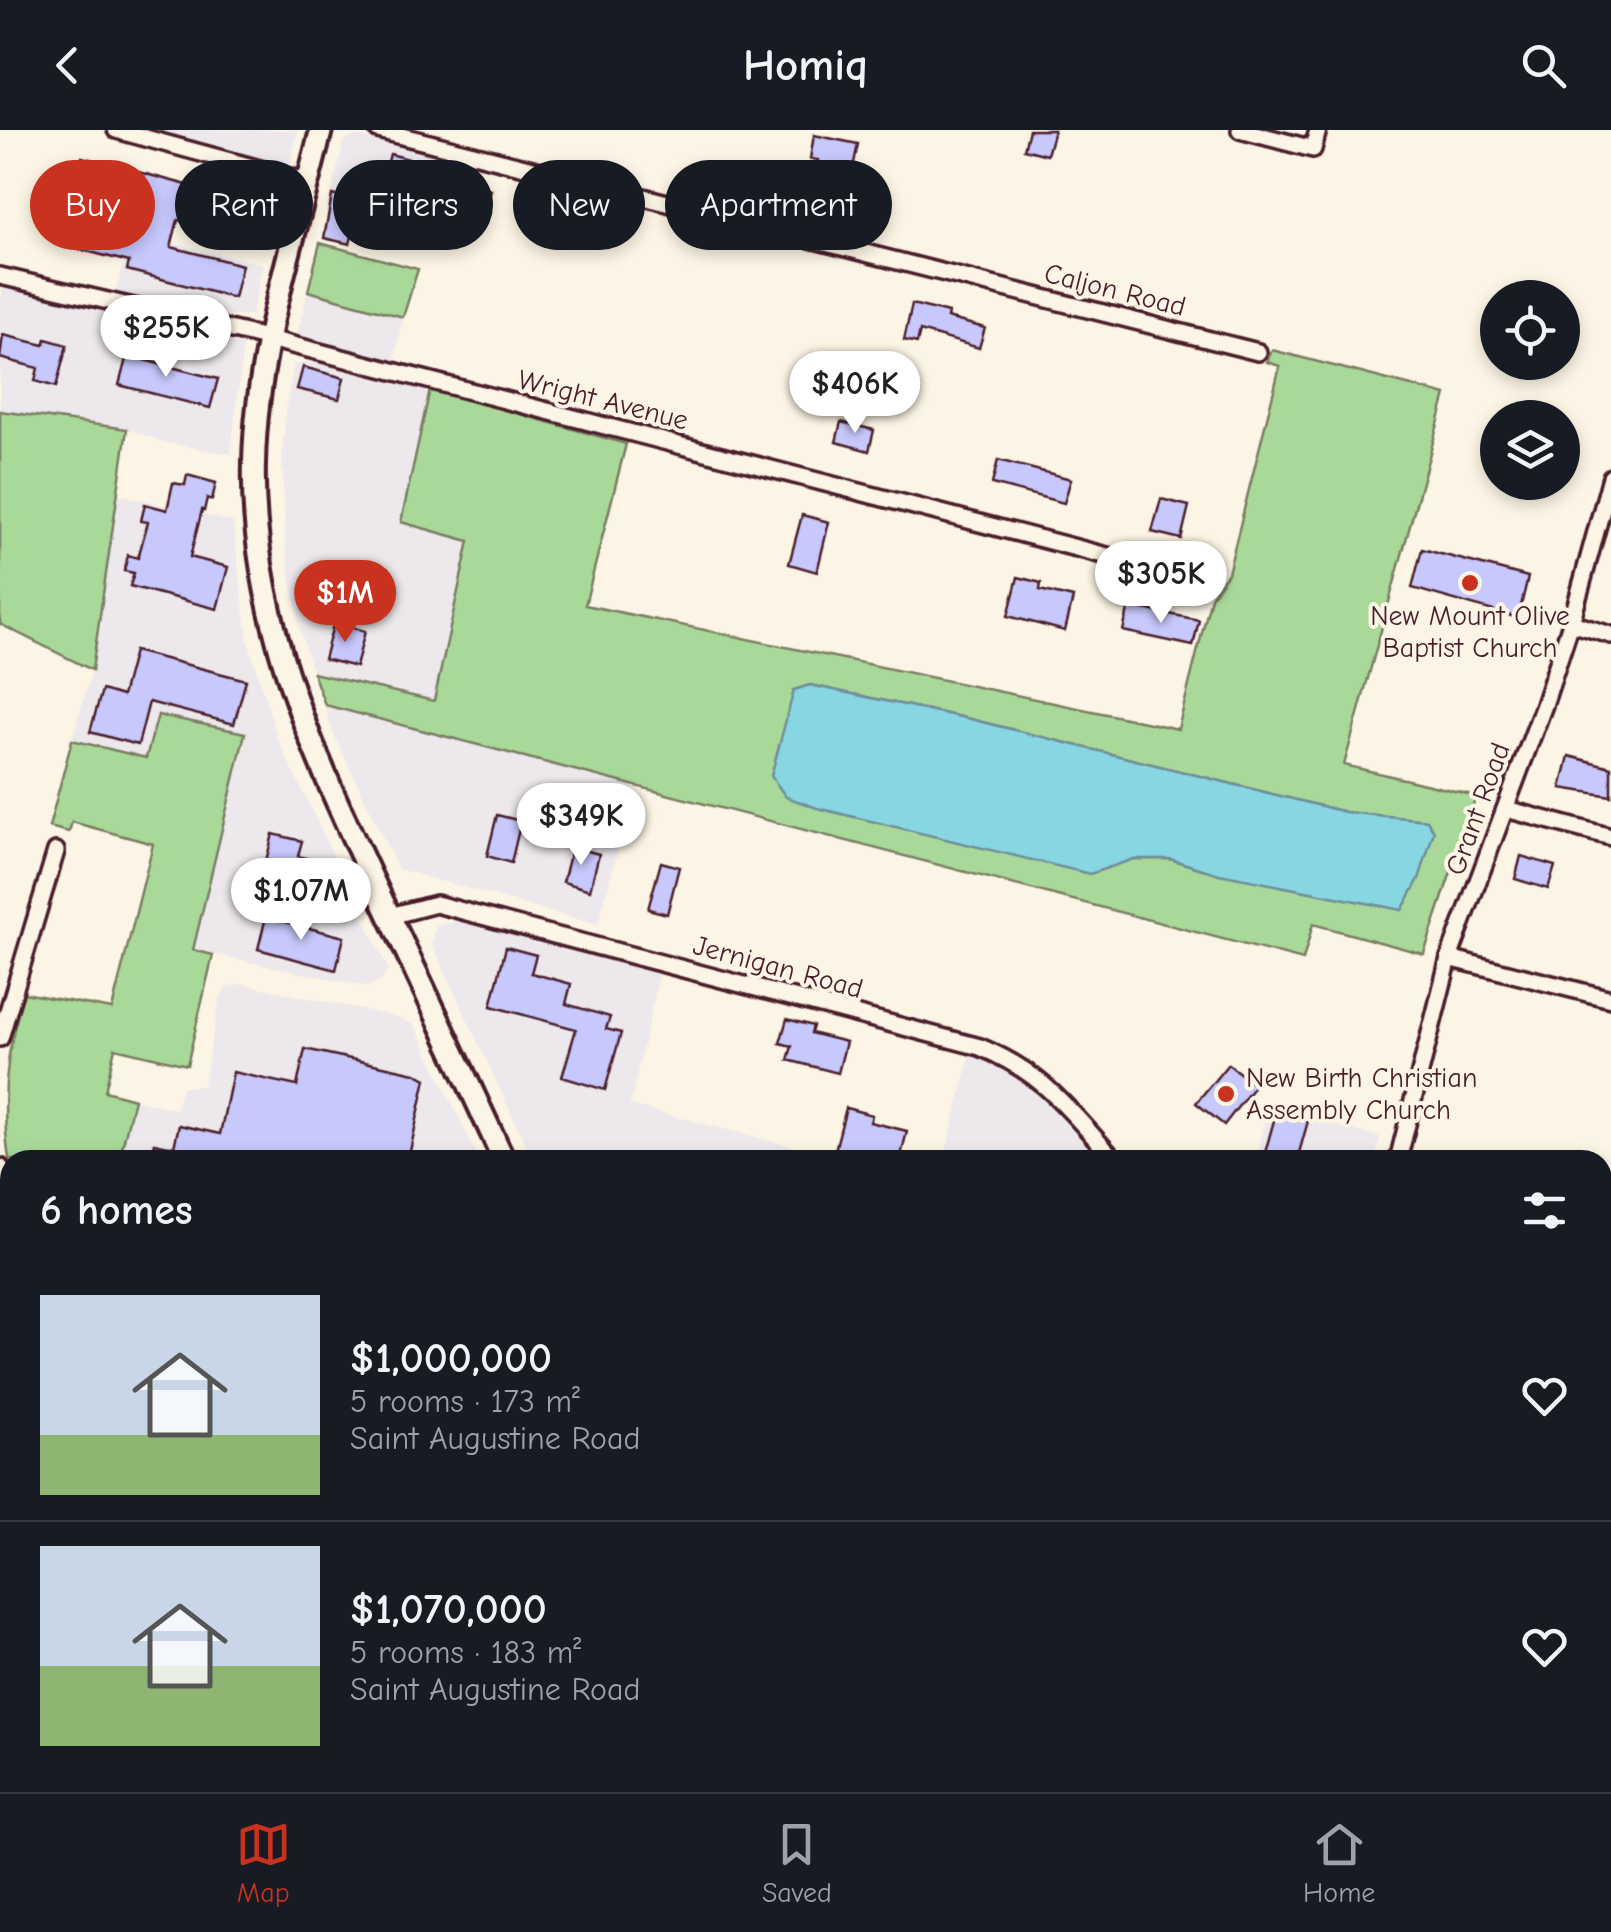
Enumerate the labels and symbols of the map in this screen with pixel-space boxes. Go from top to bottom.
street label: Caljon Road [1041,257,1189,323]
pin: $255K [96,295,236,380]
pin: $406K [785,351,925,436]
street label: Wright Avenue [515,363,691,437]
pin: $305K [1091,541,1231,626]
pin: $1M [297,560,393,645]
marker: New Mount Olive Baptist Church [1459,572,1481,594]
place label: New Mount Olive Baptist Church [1370,600,1570,664]
street label: Grant Road [1439,739,1517,879]
pin: $349K [511,783,651,868]
pin: $1.07M [220,858,382,943]
street label: Jernigan Road [690,929,866,1005]
place label: New Birth Christian Assembly Church [1246,1062,1477,1126]
marker: New Birth Christian Assembly Church [1215,1083,1237,1105]

